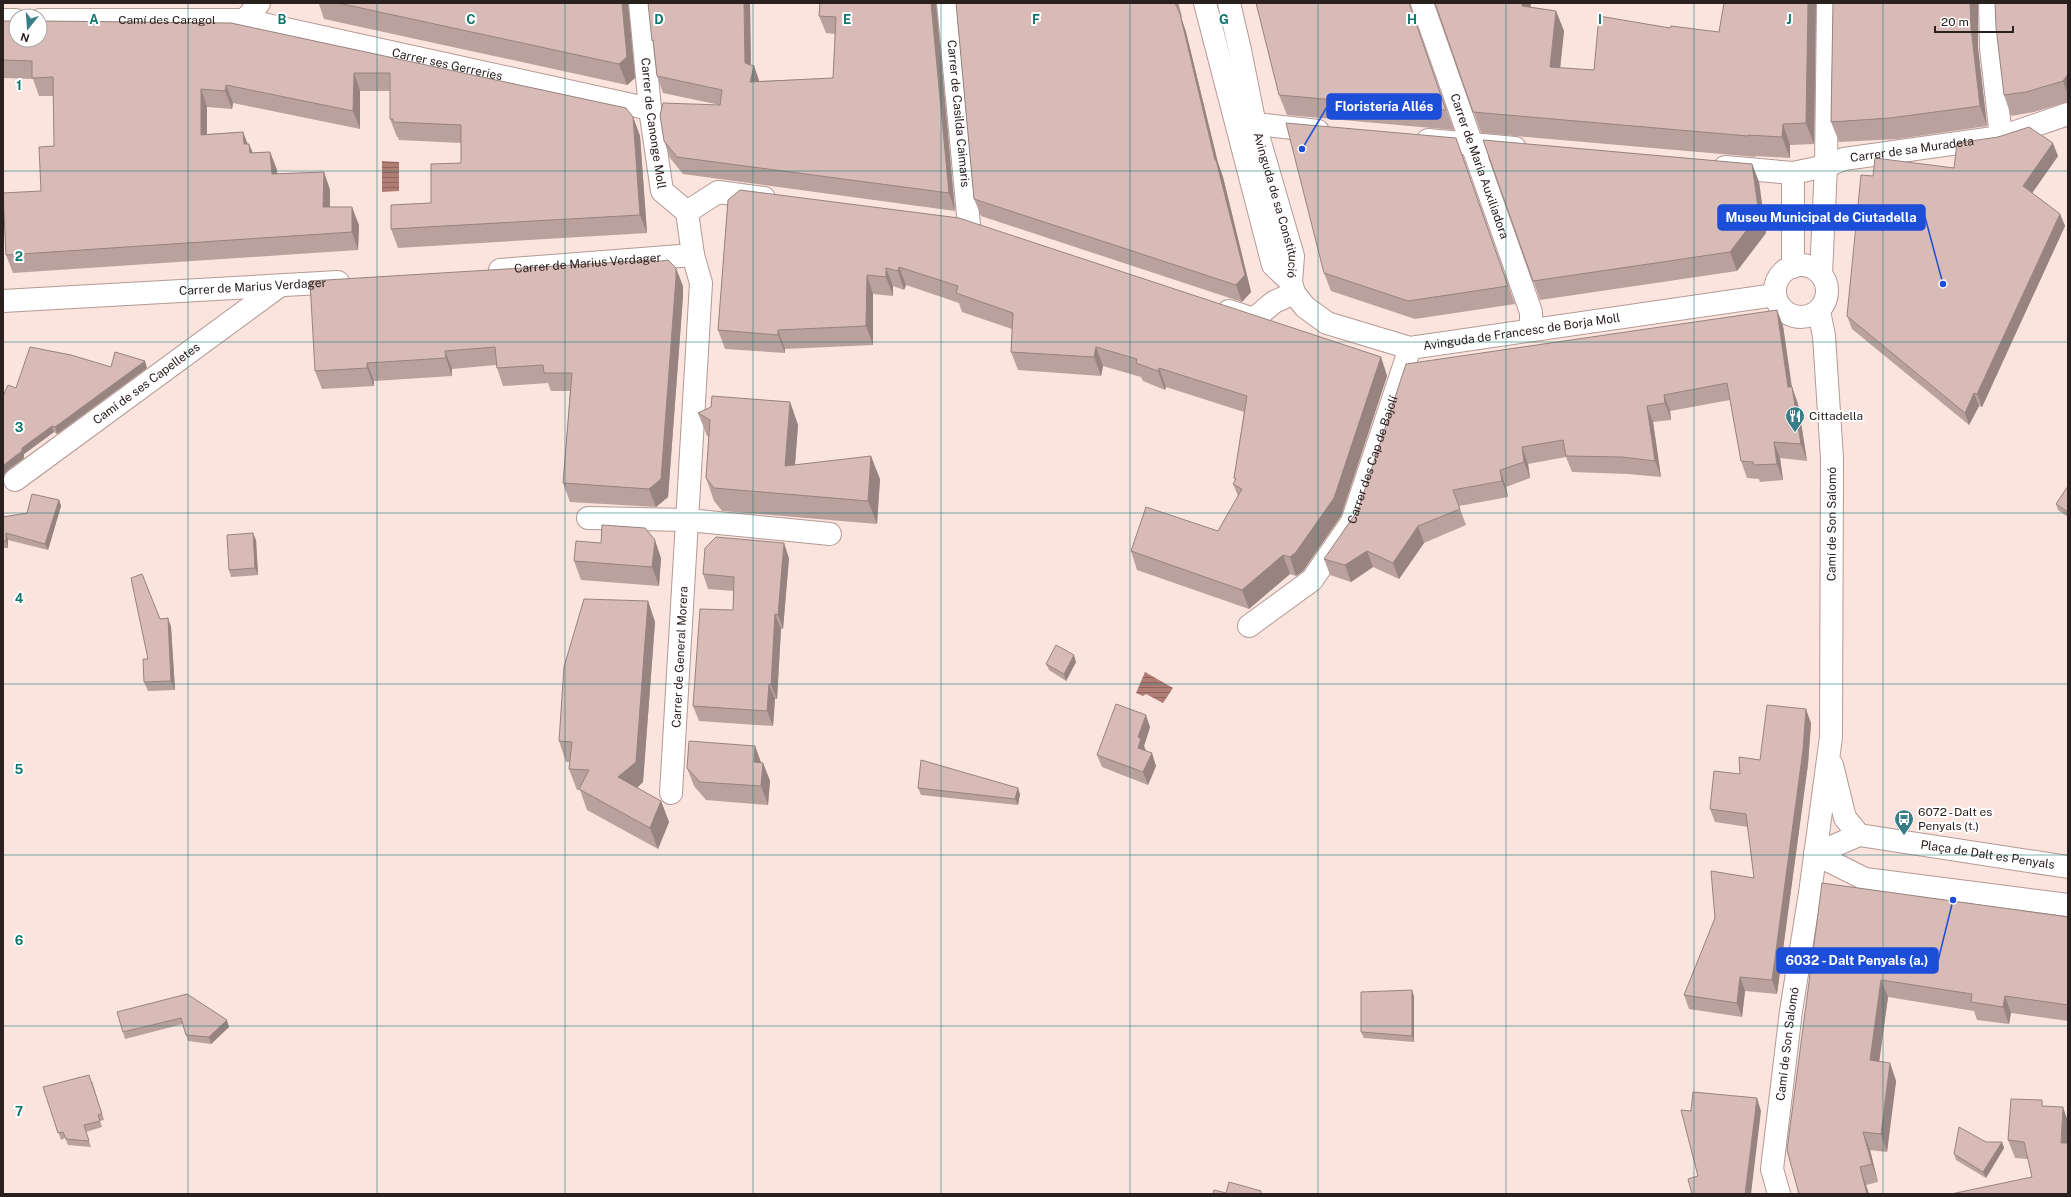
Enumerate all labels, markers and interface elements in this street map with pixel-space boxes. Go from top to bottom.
north arrow [8,8,48,48]
scale bar [1935,8,2013,34]
text: A [89,12,99,27]
text: B [278,12,287,27]
text: C [466,12,476,27]
text: D [654,12,664,27]
text: E [843,12,851,27]
text: F [1032,12,1040,27]
text: G [1219,12,1229,27]
text: H [1407,12,1417,27]
text: I [1598,12,1602,27]
text: J [1786,12,1792,27]
street label: Camí des Caragol [118,13,216,27]
text: 20 m [1941,15,1969,29]
text: N [19,31,31,45]
street label: Carrer de Casilda Caimaris [945,39,972,188]
street label: Carrer ses Gerreries [391,46,504,83]
street label: Carrer de Canonge Moll [638,57,669,190]
text: 1 [16,78,22,93]
street label: Carrer de Maria Auxiliadora [1447,92,1512,241]
callout: Floristería Allés [1327,94,1441,119]
text: Floristería Allés [1335,99,1433,114]
street label: Avinguda de sa Constitució [1251,131,1300,279]
street label: Carrer de sa Muradeta [1849,134,1975,165]
callout: Museu Municipal de Ciutadella [1718,205,1925,230]
text: Museu Municipal de Ciutadella [1725,210,1917,225]
text: 2 [15,249,23,264]
street label: Carrer de Marius Verdager [514,250,662,276]
street label: Carrer de Marius Verdager [179,276,327,298]
street label: Avinguda de Francesc de Borja Moll [1422,311,1621,353]
street label: Camí de ses Capelletes [90,340,203,427]
street label: Carrer des Cap de Bajolí [1345,393,1401,526]
restaurant icon: Cittadella [1784,405,1806,433]
place label: Cittadella [1809,409,1863,423]
text: 3 [15,420,24,435]
street label: Camí de Son Salomó [1825,467,1839,581]
street label: Carrer de General Morera [669,586,691,728]
text: 4 [15,591,24,606]
text: 5 [15,762,24,777]
place label: 6072 - Dalt es Penyals (t.) [1918,805,1992,833]
bus stop icon: 6072 - Dalt es Penyals (t.) [1893,808,1915,836]
street label: Plaça de Dalt es Penyals [1920,838,2056,872]
text: 6 [15,933,24,948]
callout: 6032 - Dalt Penyals (a.) [1777,948,1938,973]
text: 6032 - Dalt Penyals (a.) [1785,953,1929,968]
street label: Camí de Son Salomó [1773,986,1802,1101]
text: 7 [15,1104,23,1119]

